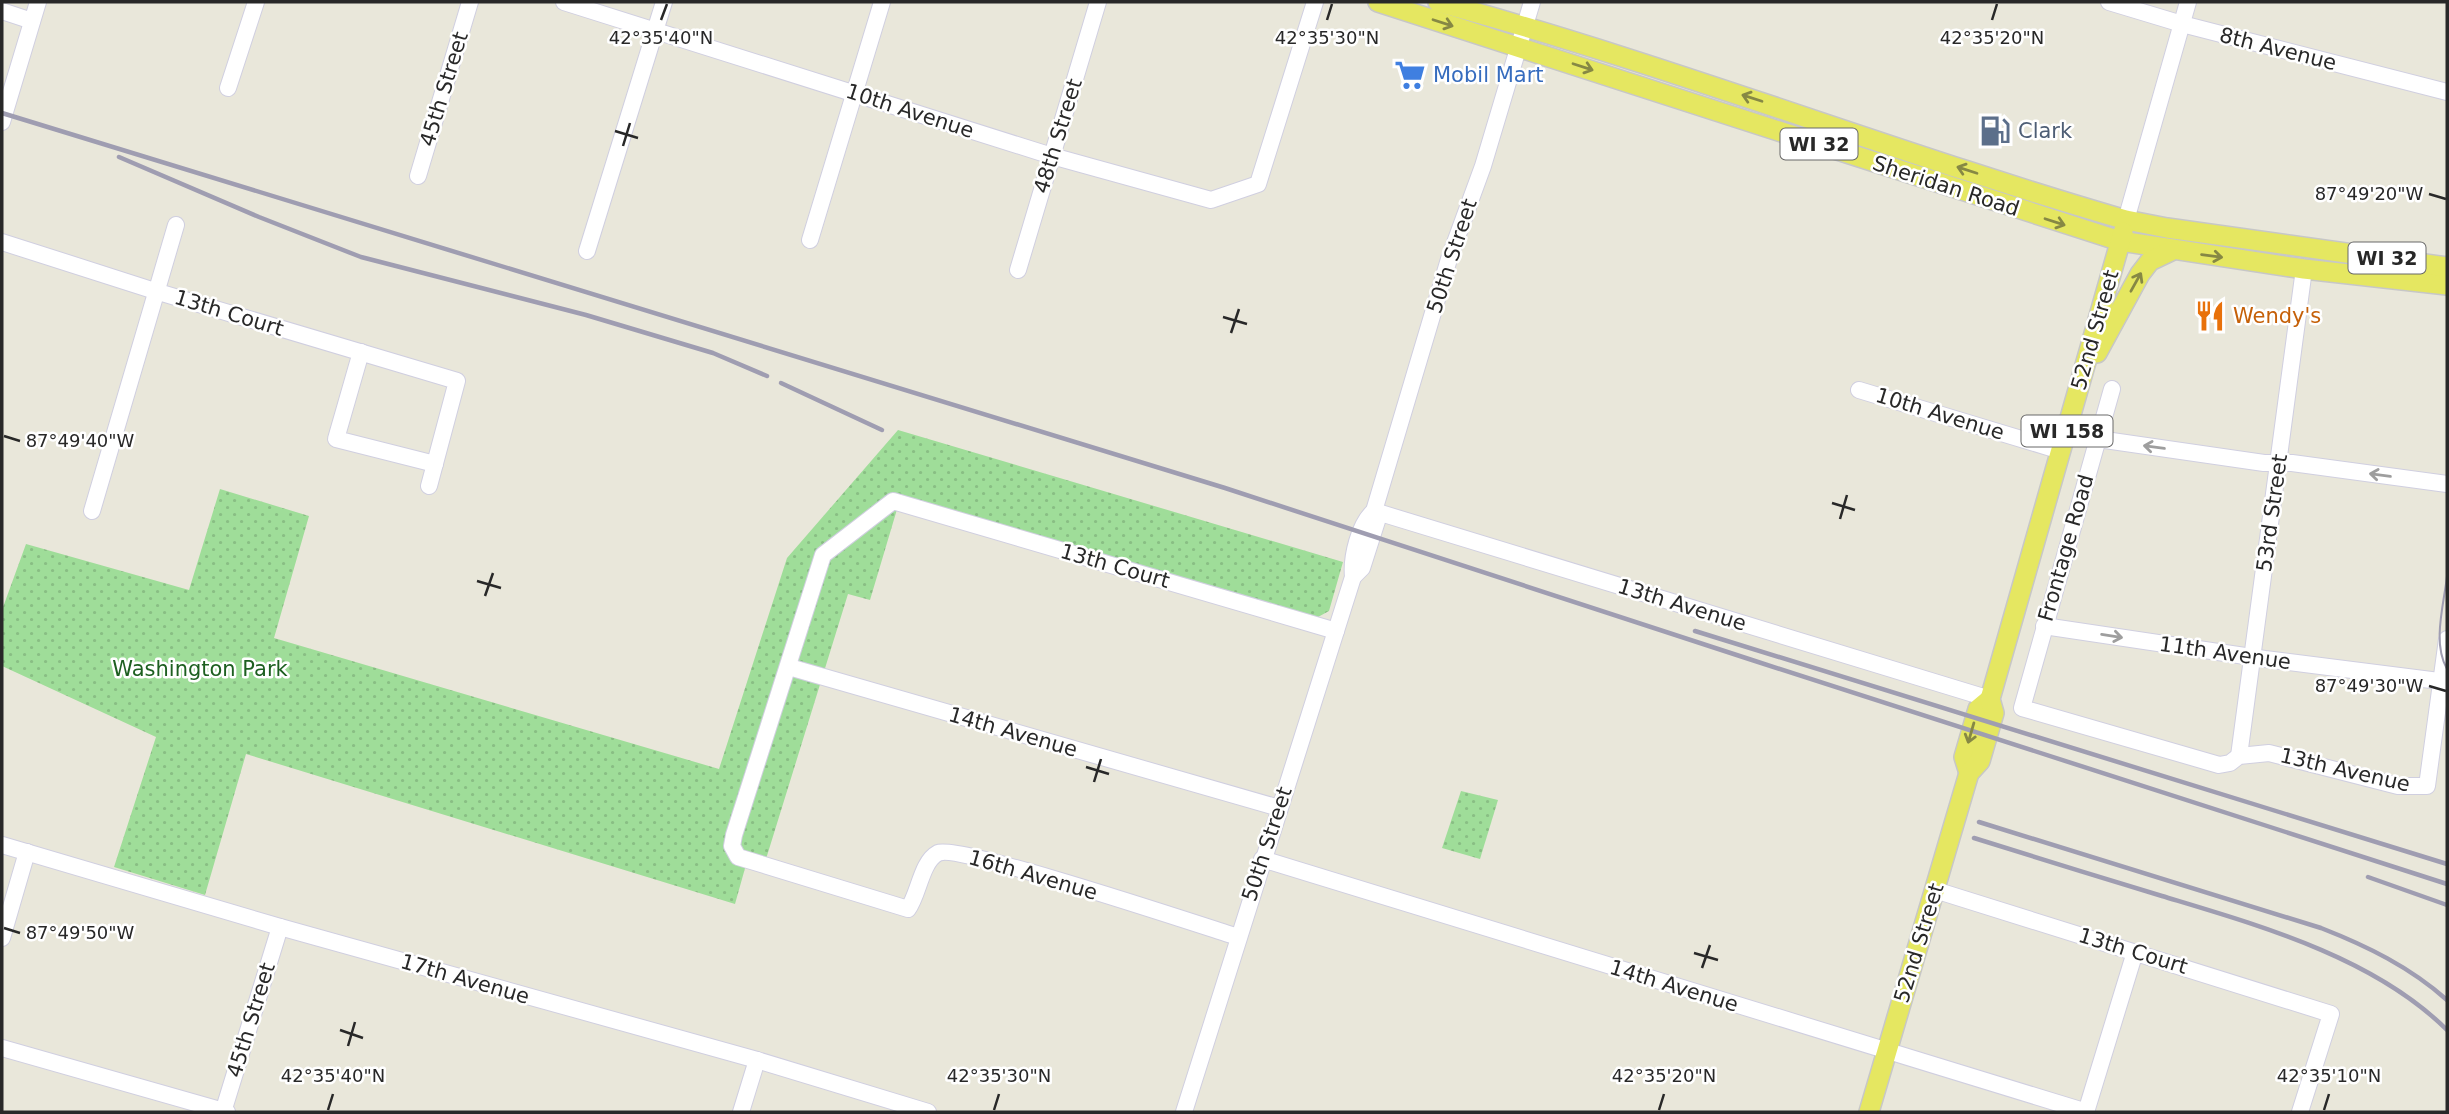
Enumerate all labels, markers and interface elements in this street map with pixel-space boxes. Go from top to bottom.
one-way arrow [1432,18,1454,30]
street label: 8th Avenue [2217,23,2339,75]
text: 42°35'40"N [609,27,713,48]
text: 42°35'30"N [1275,27,1379,48]
text: 42°35'20"N [1940,27,2044,48]
street label: 45th Street [415,29,473,149]
supermarket icon: Mobil Mart [1393,58,1427,92]
one-way arrow [1572,61,1594,74]
place label: Mobil Mart [1433,63,1544,87]
street label: 48th Street [1029,76,1087,196]
street label: 10th Avenue [843,79,977,143]
one-way arrow [1741,91,1763,103]
fuel station icon: Clark [1978,114,2012,148]
place label: Clark [2018,119,2073,143]
road number: WI 32 [1780,128,1857,160]
street label: Sheridan Road [1870,151,2022,221]
one-way arrow [1957,163,1979,175]
text: 87°49'20"W [2315,183,2424,204]
street label: 50th Street [1422,196,1482,316]
one-way arrow [2044,217,2066,229]
road number: WI 32 [2348,242,2426,274]
one-way arrow [2200,250,2222,263]
street label: 52nd Street [2066,267,2124,393]
one-way arrow [2130,272,2143,293]
street label: 13th Court [172,285,286,341]
restaurant icon: Wendy's [2193,299,2227,333]
place label: Wendy's [2233,304,2321,328]
street label: 10th Avenue [1873,383,2007,445]
road number: WI 158 [2022,416,2112,446]
text: 87°49'40"W [26,430,135,451]
one-way arrow [2143,440,2166,453]
street label: 53rd Street [2252,453,2292,573]
one-way arrow [2369,468,2392,481]
street label: Frontage Road [2034,472,2098,624]
street label: 13th Court [1058,539,1172,593]
street label: 13th Avenue [1615,574,1749,636]
one-way arrow [2100,630,2122,643]
street label: 11th Avenue [2157,632,2293,674]
park label: Washington Park [112,657,289,681]
text: 87°49'30"W [2315,675,2424,696]
street label: 14th Avenue [946,702,1080,762]
one-way arrow [1964,722,1977,744]
street label: 13th Avenue [2278,743,2412,797]
street label: 50th Street [1237,784,1297,904]
street label: 16th Avenue [966,845,1100,905]
street label: 52nd Street [1889,880,1949,1006]
text: 87°49'50"W [26,922,135,943]
street label: 13th Court [2076,923,2190,979]
street label: 17th Avenue [398,949,532,1009]
street label: 14th Avenue [1607,955,1741,1017]
street label: 45th Street [222,960,280,1080]
text: 42°35'40"N [281,1065,385,1086]
text: 42°35'30"N [947,1065,1051,1086]
text: 42°35'20"N [1612,1065,1716,1086]
text: 42°35'10"N [2277,1065,2381,1086]

